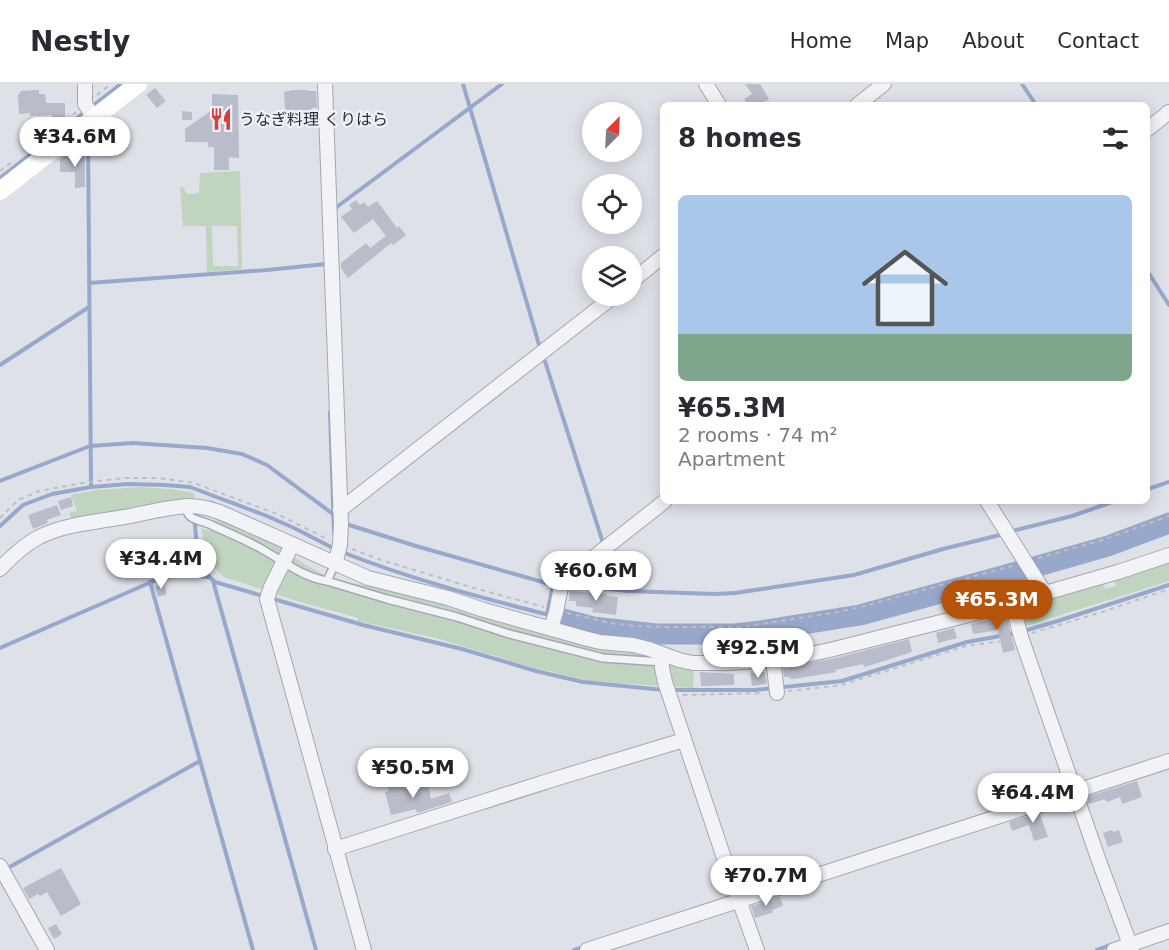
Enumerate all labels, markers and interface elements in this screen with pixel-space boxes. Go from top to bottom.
text: Nestly [30,25,130,58]
text: Home [790,29,852,53]
text: Map [885,29,929,53]
text: About [962,29,1024,53]
text: Contact [1057,29,1139,53]
north arrow [582,102,642,162]
map controls [582,102,642,306]
restaurant icon: うなぎ料理 くりはら [208,106,234,132]
place label: うなぎ料理 くりはら [239,110,388,129]
pin: ¥34.6M [26,117,124,168]
icon: filters [1099,122,1132,155]
text: 8 homes [678,123,802,153]
text: ¥34.6M [33,124,117,148]
button: locate [582,174,642,234]
icon: home [851,234,959,342]
button: layers [582,246,642,306]
text: ¥65.3M [678,393,786,423]
text: 2 rooms · 74 m² [678,423,838,447]
text: Apartment [678,447,785,471]
pin: ¥34.4M [112,539,210,590]
text: ¥34.4M [119,546,203,570]
pin: ¥60.6M [547,551,645,602]
text: ¥60.6M [554,558,638,582]
pin: ¥65.3M [948,580,1046,631]
text: ¥65.3M [955,587,1039,611]
pin: ¥92.5M [709,628,807,679]
text: ¥92.5M [716,635,800,659]
pin: ¥50.5M [364,748,462,799]
text: ¥50.5M [371,755,455,779]
pin: ¥64.4M [984,773,1082,824]
text: ¥64.4M [991,780,1075,804]
pin: ¥70.7M [717,856,815,907]
text: ¥70.7M [724,863,808,887]

